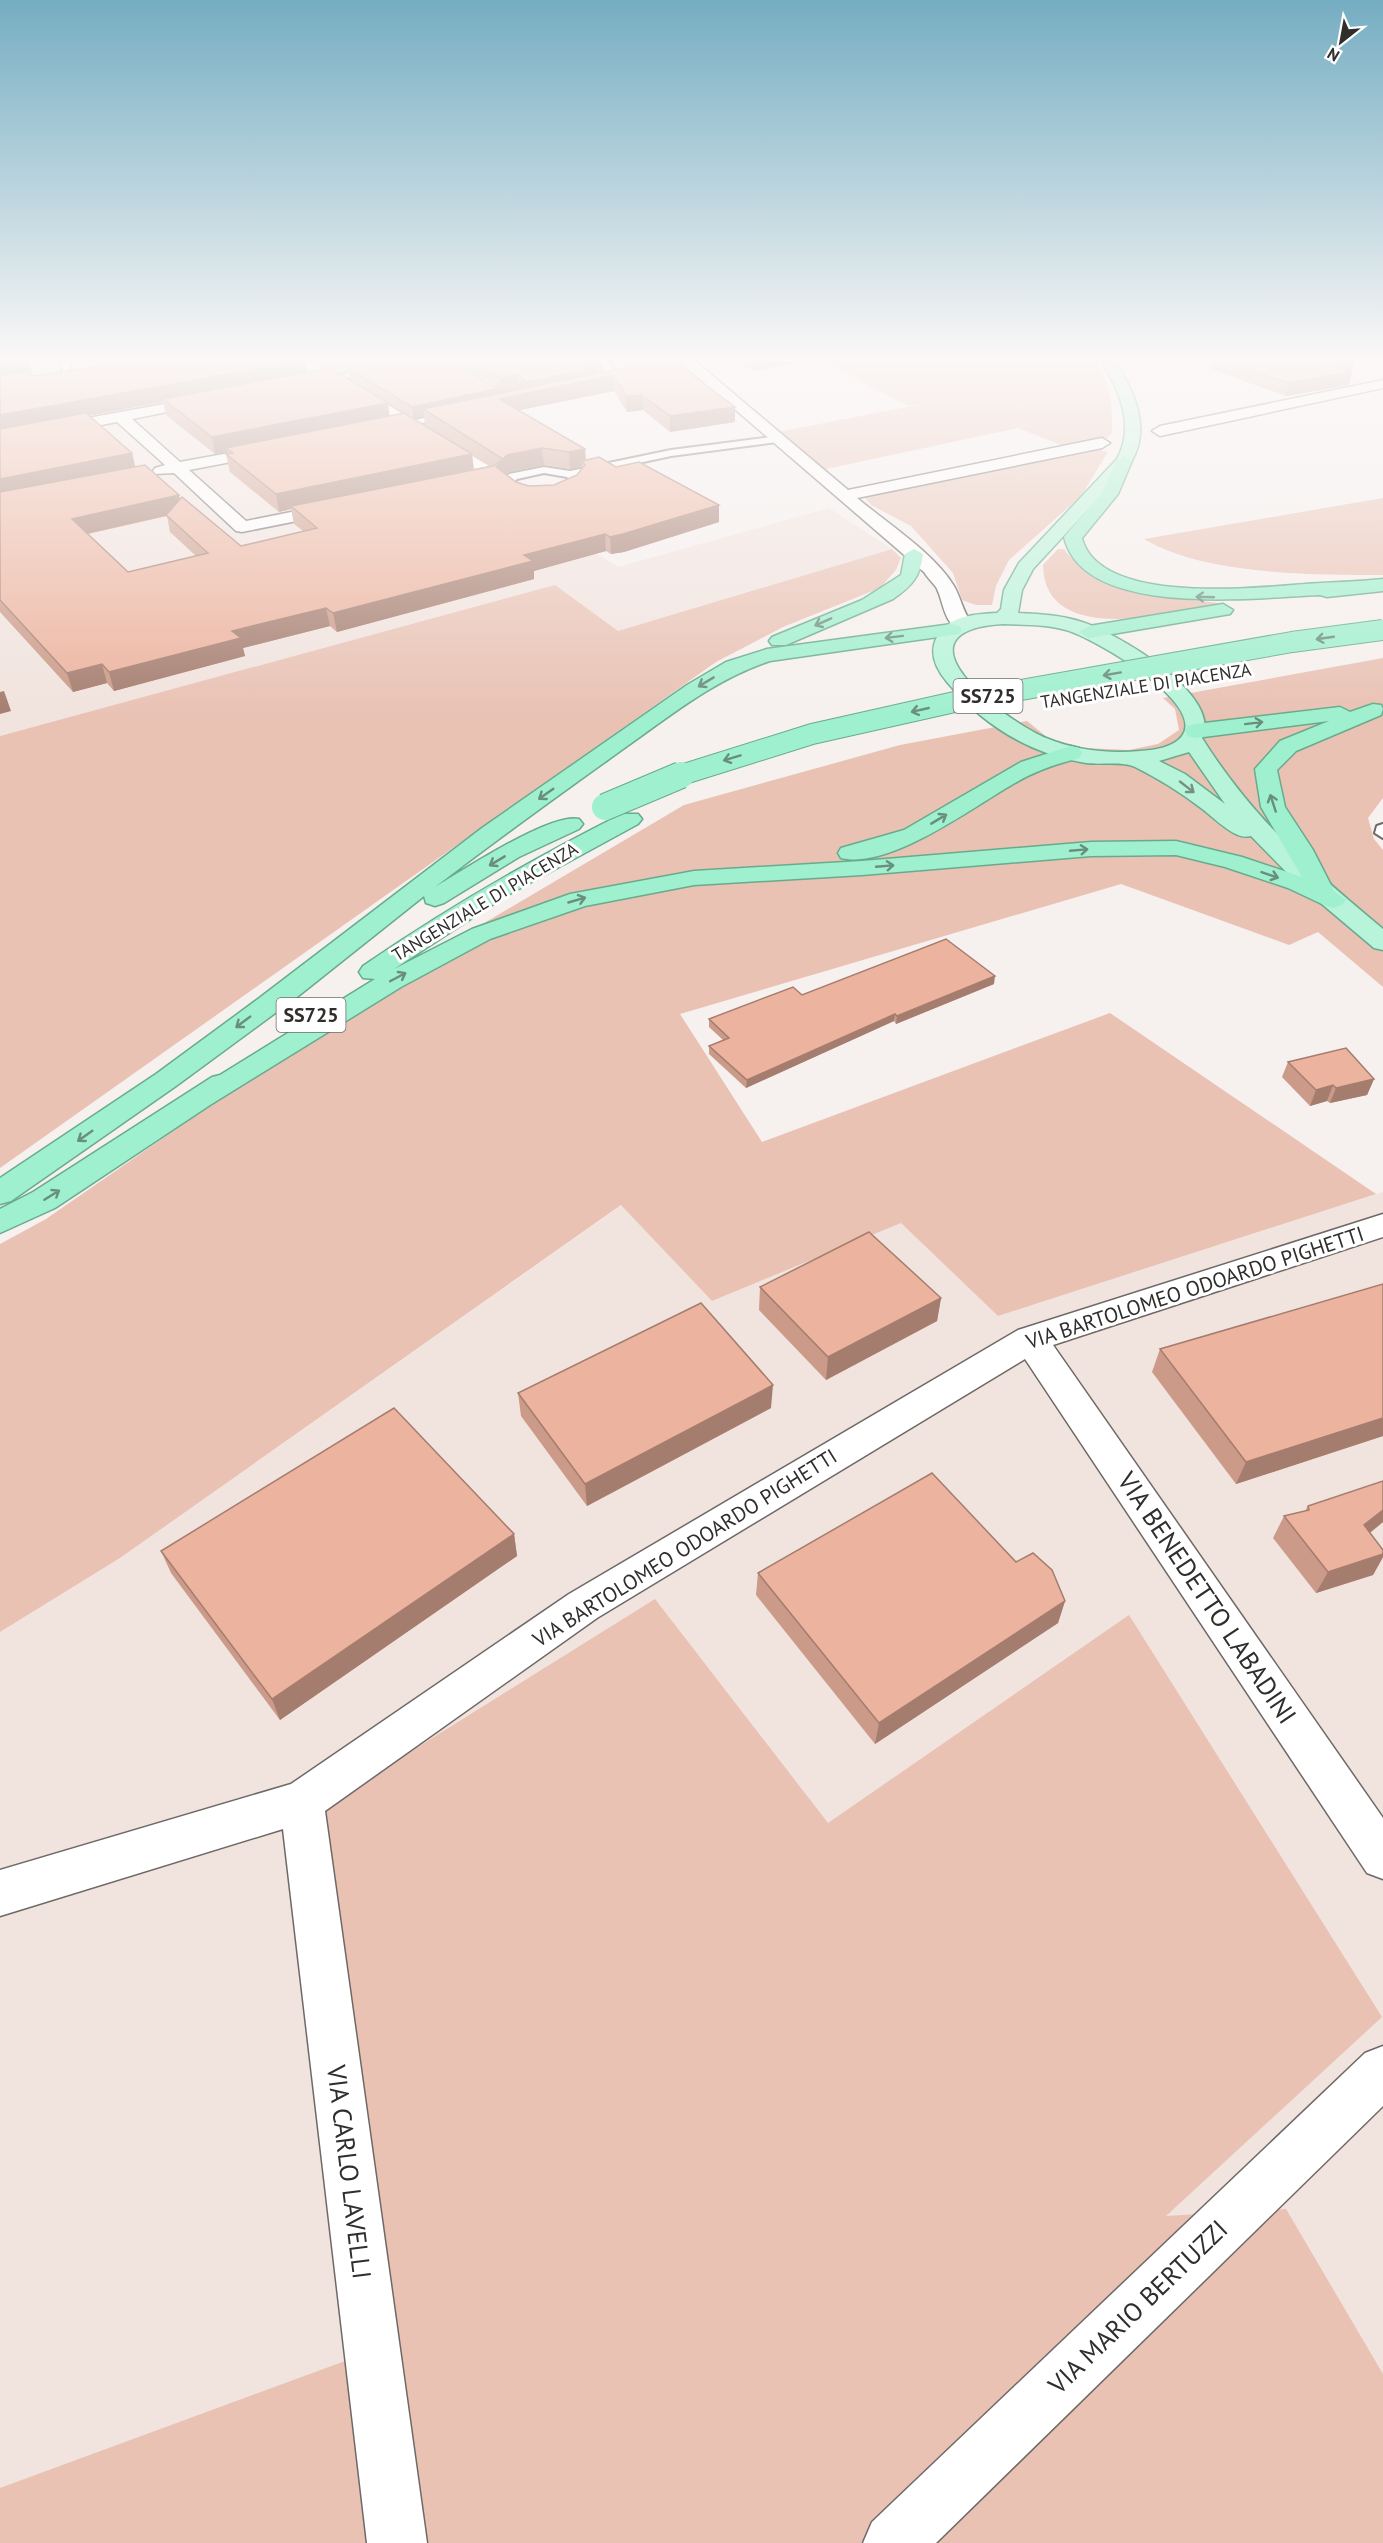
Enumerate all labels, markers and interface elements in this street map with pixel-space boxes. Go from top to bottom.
north arrow [1311,12,1371,72]
text: N [1324,44,1343,66]
one-way arrow [1195,591,1215,602]
one-way arrow [814,617,833,628]
one-way arrow [884,632,904,643]
one-way arrow [1316,632,1335,643]
street label: TANGENZIALE DI PIACENZA [1039,657,1253,714]
one-way arrow [1103,669,1122,680]
one-way arrow [698,676,715,688]
road number: SS725 [954,679,1022,713]
one-way arrow [911,704,930,716]
one-way arrow [1243,717,1263,728]
one-way arrow [723,753,742,764]
one-way arrow [1179,781,1195,794]
one-way arrow [539,788,555,800]
one-way arrow [1267,794,1278,813]
one-way arrow [930,813,947,825]
street label: TANGENZIALE DI PIACENZA [388,837,582,966]
one-way arrow [1069,844,1089,855]
one-way arrow [488,855,505,867]
one-way arrow [874,861,894,872]
one-way arrow [1260,870,1279,881]
one-way arrow [567,894,586,905]
one-way arrow [389,971,406,983]
road number: SS725 [276,998,346,1032]
one-way arrow [236,1016,252,1028]
one-way arrow [78,1130,94,1142]
one-way arrow [43,1189,60,1201]
street label: VIA BARTOLOMEO ODOARDO PIGHETTI [1021,1220,1367,1355]
street label: VIA BARTOLOMEO ODOARDO PIGHETTI [527,1442,842,1653]
street label: VIA BENEDETTO LABADINI [1110,1465,1304,1730]
street label: VIA CARLO LAVELLI [320,2062,379,2281]
street label: VIA MARIO BERTUZZI [1040,2213,1234,2401]

